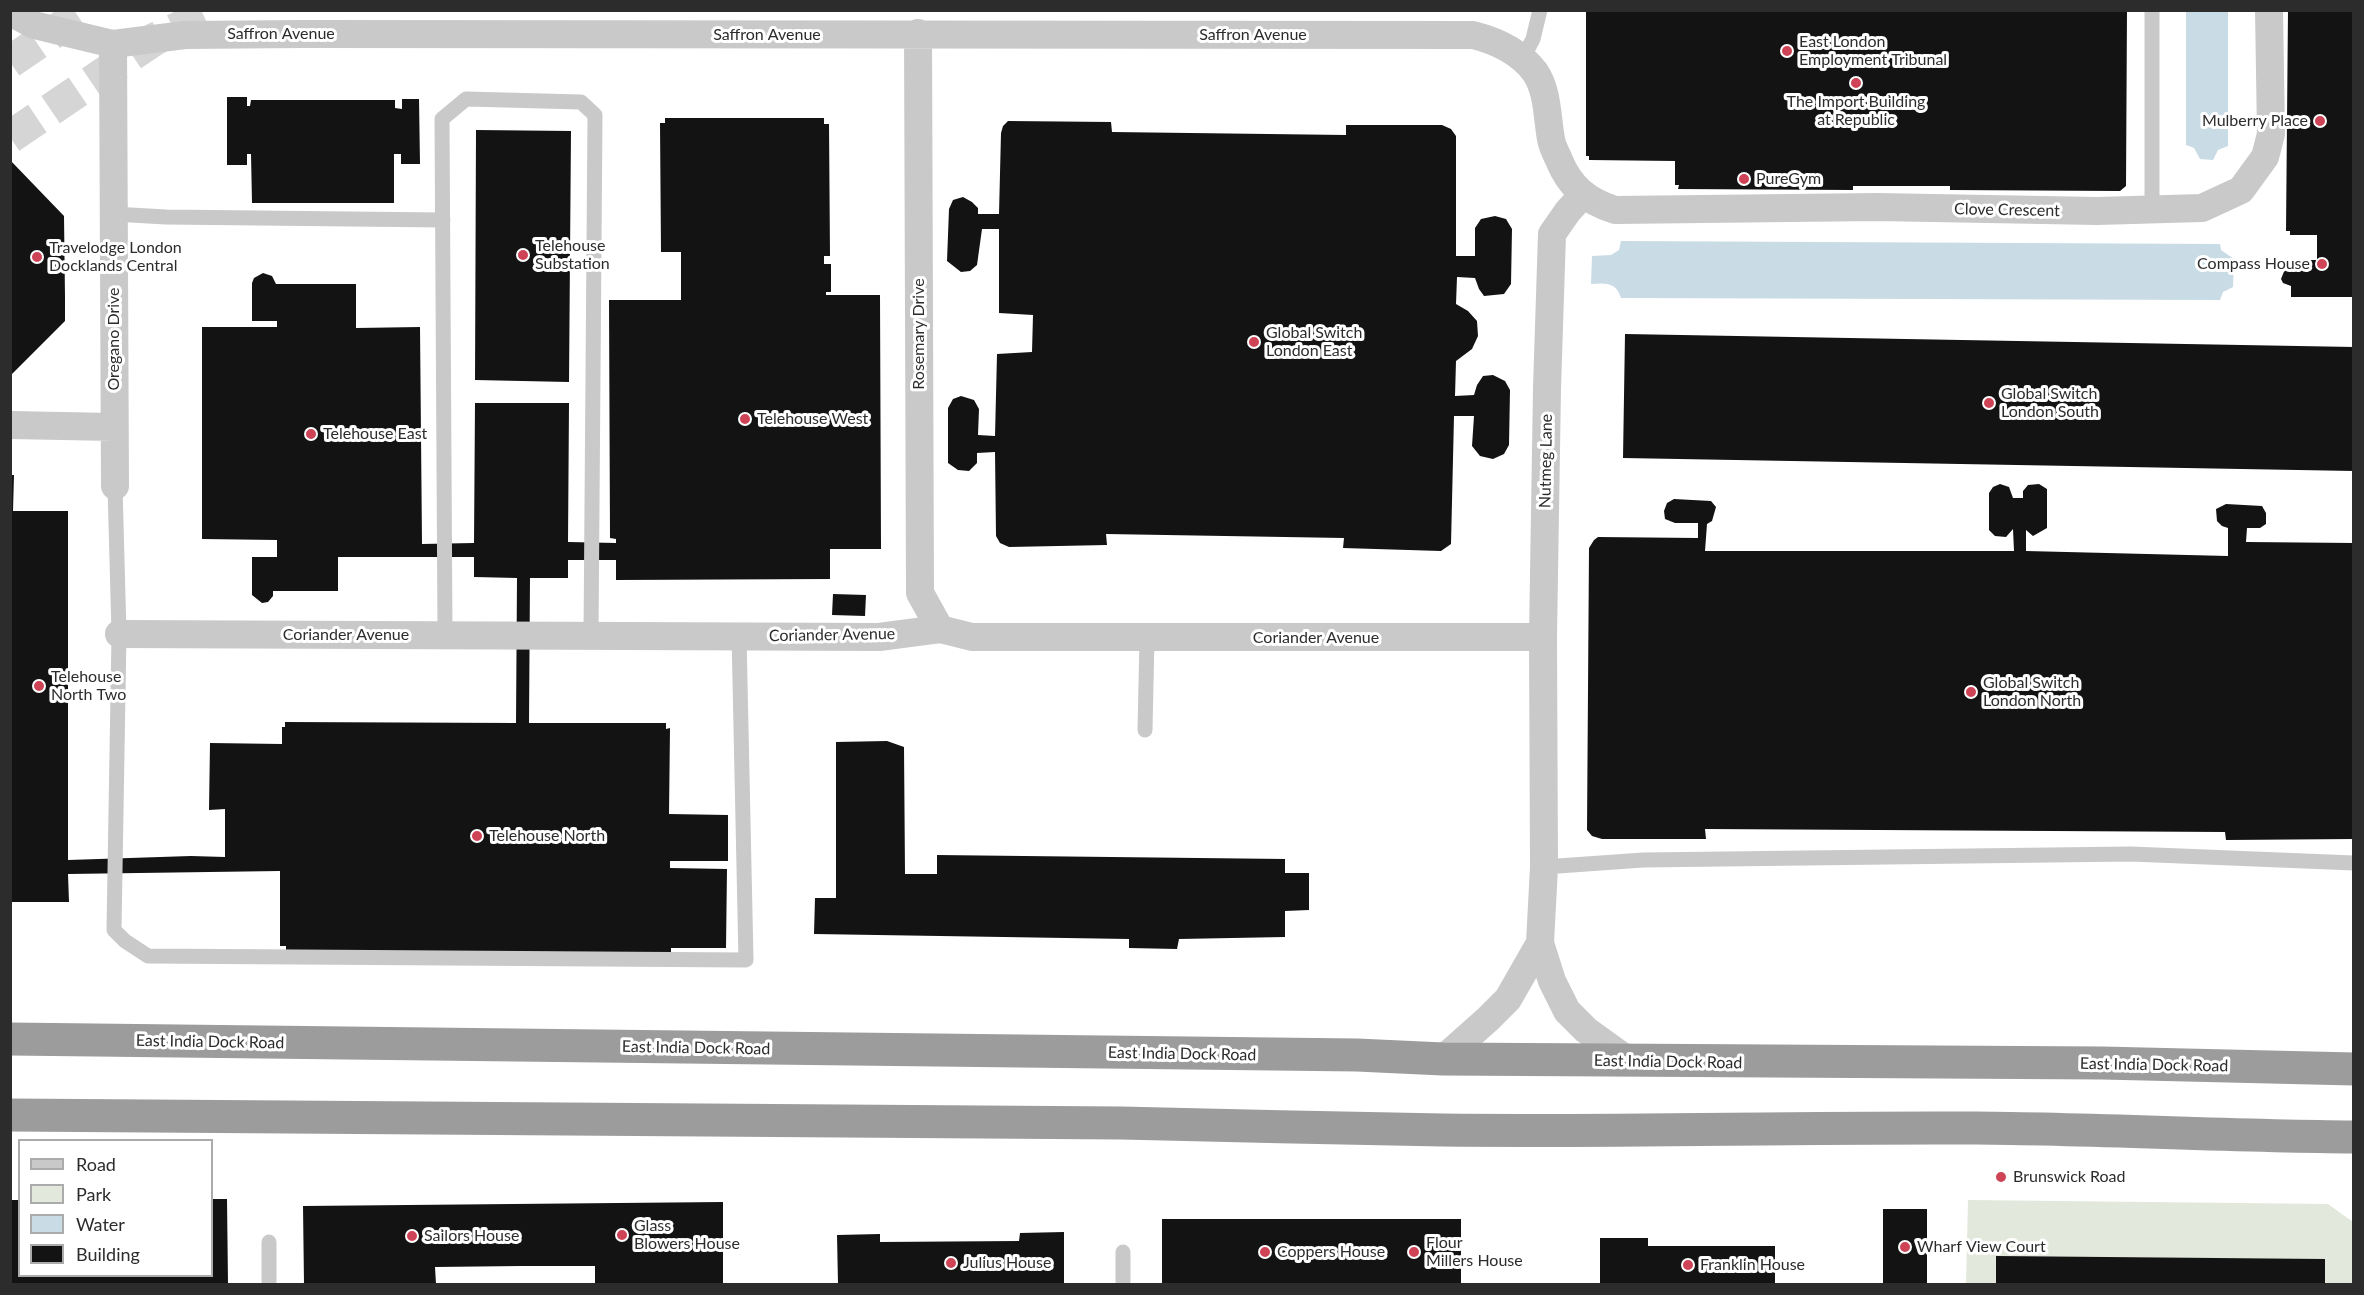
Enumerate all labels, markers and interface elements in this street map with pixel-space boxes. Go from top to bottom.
street label: Saffron Avenue [227,24,335,44]
street label: Saffron Avenue [713,25,821,45]
street label: Saffron Avenue [1199,25,1307,45]
place label: East London Employment Tribunal [1799,32,1947,70]
marker: East London Employment Tribunal [1780,44,1794,58]
marker: The Import Building at Republic [1849,76,1863,90]
place label: The Import Building at Republic [1787,92,1925,130]
place label: Mulberry Place [2202,111,2308,131]
marker: Mulberry Place [2313,114,2327,128]
place label: PureGym [1756,169,1821,189]
marker: PureGym [1737,172,1751,186]
street label: Clove Crescent [1954,199,2060,221]
place label: Telehouse Substation [535,236,610,274]
place label: Travelodge London Docklands Central [49,238,182,276]
marker: Telehouse Substation [516,248,530,262]
marker: Travelodge London Docklands Central [30,250,44,264]
place label: Compass House [2197,254,2310,274]
marker: Compass House [2315,257,2329,271]
street label: Rosemary Drive [909,278,929,390]
street label: Oregano Drive [104,287,124,391]
place label: Global Switch London East [1266,323,1362,361]
marker: Global Switch London East [1247,335,1261,349]
place label: Global Switch London South [2001,384,2099,422]
marker: Global Switch London South [1982,396,1996,410]
place label: Telehouse West [757,409,868,429]
marker: Telehouse West [738,412,752,426]
street label: Nutmeg Lane [1536,414,1556,508]
place label: Telehouse East [323,424,427,444]
marker: Telehouse East [304,427,318,441]
street label: Coriander Avenue [769,624,895,646]
street label: Coriander Avenue [283,625,409,645]
street label: Coriander Avenue [1253,628,1379,648]
place label: Telehouse North Two [51,667,126,705]
place label: Global Switch London North [1983,673,2081,711]
marker: Telehouse North Two [32,679,46,693]
marker: Global Switch London North [1964,685,1978,699]
place label: Telehouse North [489,826,605,846]
marker: Telehouse North [470,829,484,843]
street label: East India Dock Road [136,1031,284,1053]
street label: East India Dock Road [622,1037,770,1059]
street label: East India Dock Road [1108,1043,1256,1065]
street label: East India Dock Road [1594,1051,1742,1073]
street label: East India Dock Road [2080,1054,2228,1076]
legend [18,1139,213,1277]
text: Road [76,1153,116,1175]
place label: Brunswick Road [2013,1167,2126,1187]
marker: Brunswick Road [1994,1170,2008,1184]
text: Park [76,1183,111,1205]
text: Water [76,1213,125,1235]
place label: Glass Blowers House [634,1216,740,1254]
place label: Sailors House [424,1226,519,1246]
marker: Glass Blowers House [615,1228,629,1242]
marker: Sailors House [405,1229,419,1243]
place label: Flour Millers House [1426,1233,1523,1271]
place label: Wharf View Court [1917,1237,2046,1257]
marker: Wharf View Court [1898,1240,1912,1254]
place label: Coppers House [1277,1242,1385,1262]
text: Building [76,1243,140,1265]
marker: Coppers House [1258,1245,1272,1259]
marker: Flour Millers House [1407,1245,1421,1259]
place label: Julius House [963,1253,1051,1273]
place label: Franklin House [1700,1255,1805,1275]
marker: Julius House [944,1256,958,1270]
marker: Franklin House [1681,1258,1695,1272]

